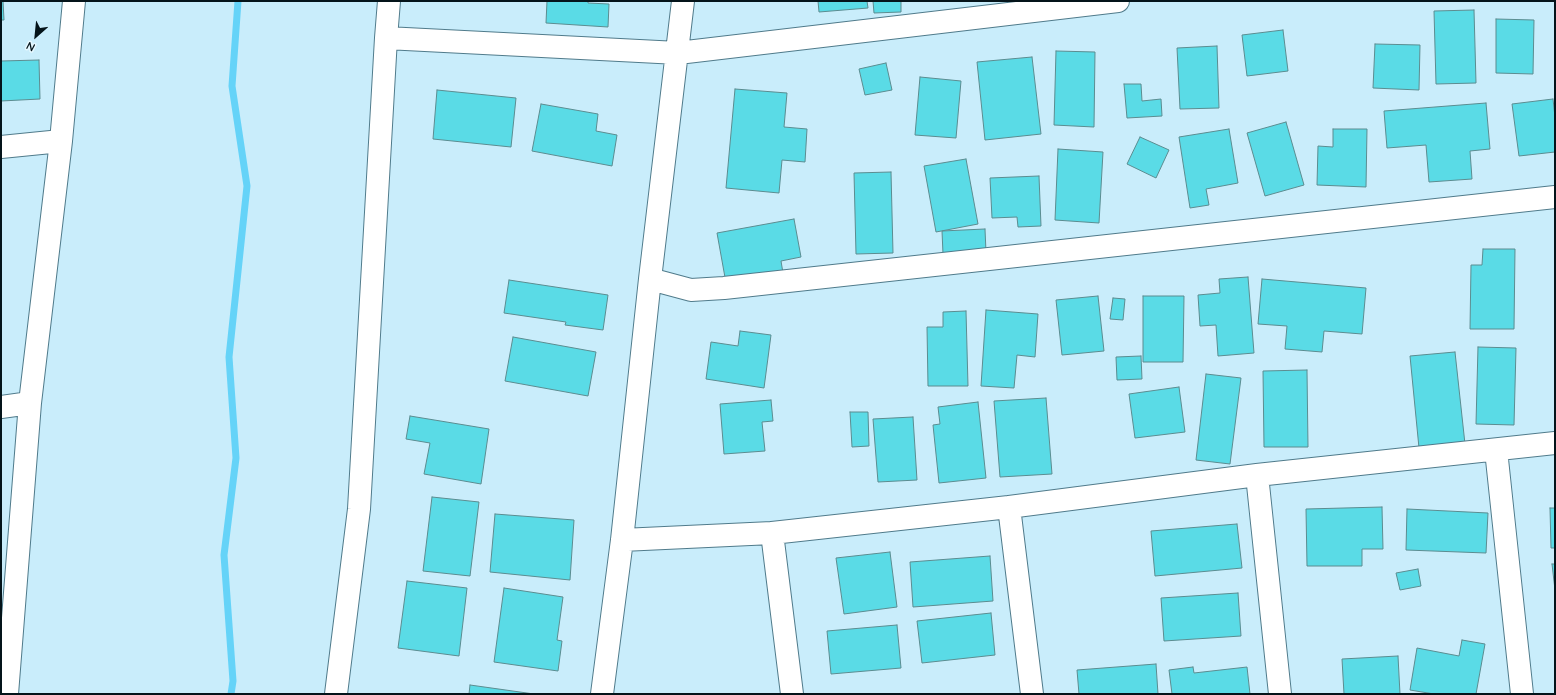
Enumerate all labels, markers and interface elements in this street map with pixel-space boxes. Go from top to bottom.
north arrow [16,16,56,56]
text: N [24,39,37,55]

